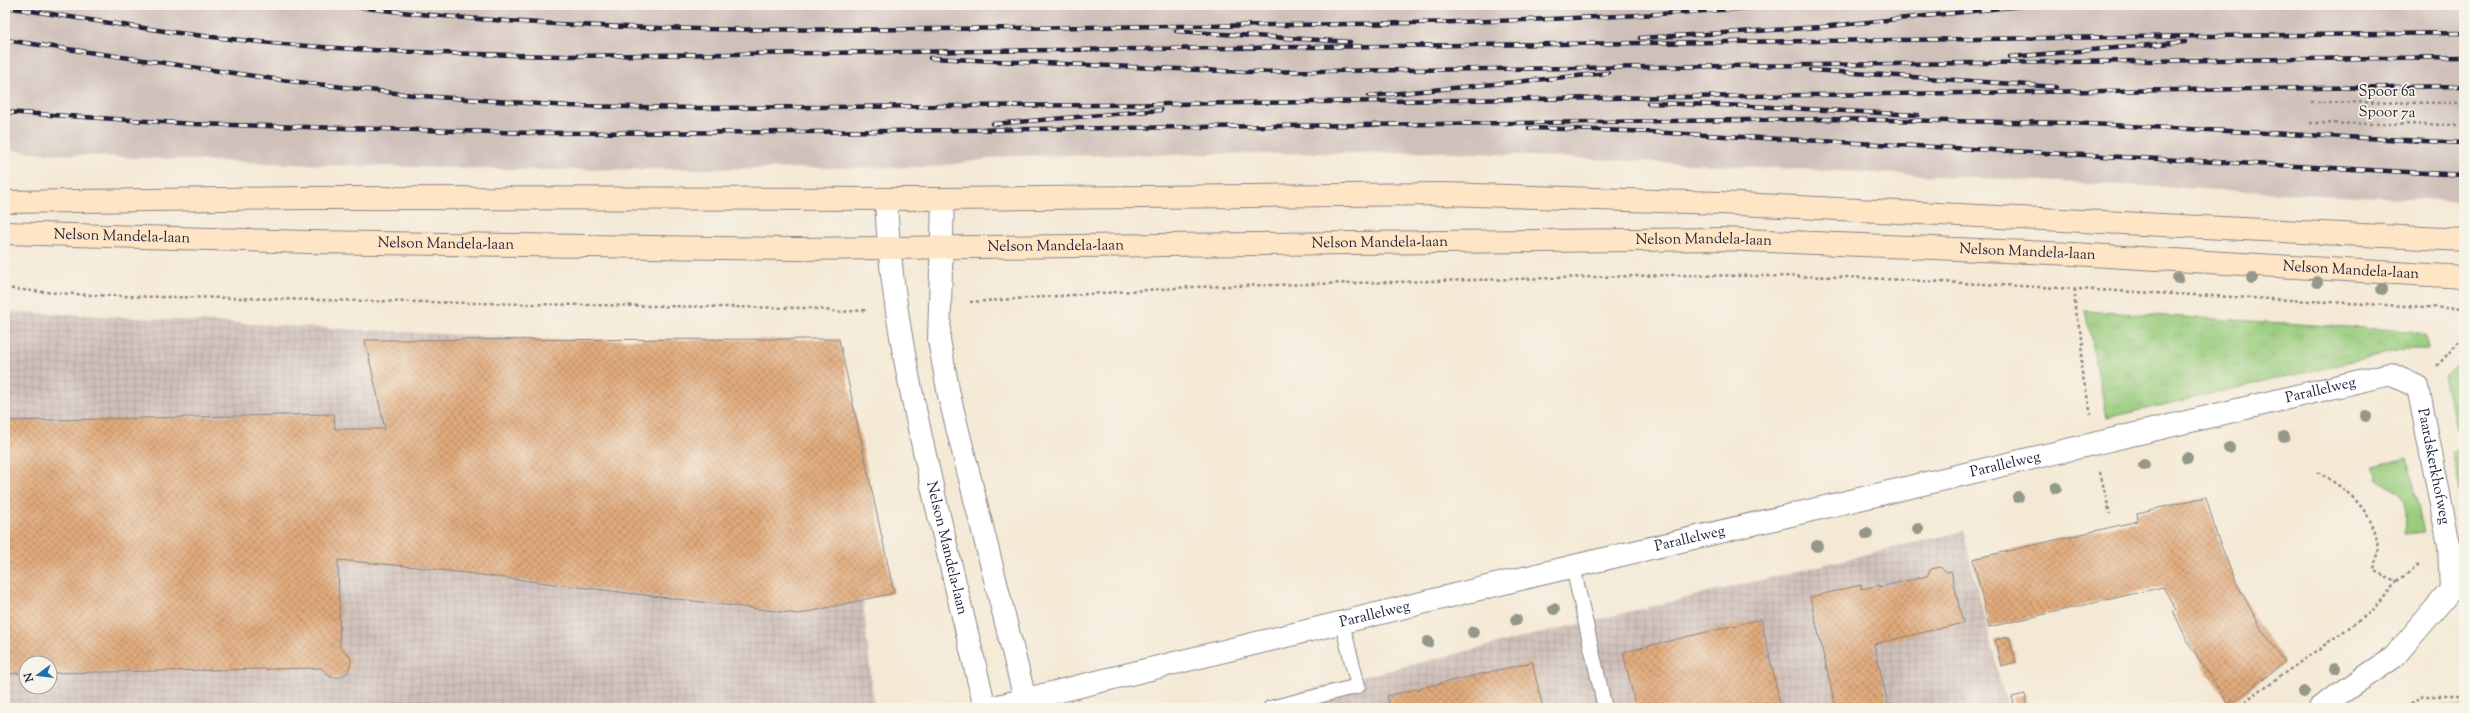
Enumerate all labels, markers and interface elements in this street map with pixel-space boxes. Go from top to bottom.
street label: Spoor 6a [2359,82,2416,103]
street label: Spoor 7a [2358,102,2416,124]
street label: Nelson Mandela-laan [53,224,191,249]
street label: Nelson Mandela-laan [1635,228,1773,252]
street label: Nelson Mandela-laan [1311,231,1448,254]
street label: Nelson Mandela-laan [377,233,514,255]
street label: Nelson Mandela-laan [987,235,1124,257]
street label: Nelson Mandela-laan [1959,239,2096,266]
street label: Nelson Mandela-laan [2282,256,2420,285]
street label: Parallelweg [2283,372,2358,409]
street label: Paardskerkhofweg [2412,407,2455,526]
street label: Parallelweg [1968,446,2043,483]
street label: Nelson Mandela-laan [921,479,973,617]
street label: Parallelweg [1652,520,1727,557]
street label: Parallelweg [1337,596,1412,633]
north arrow [18,655,58,695]
text: N [20,671,38,685]

